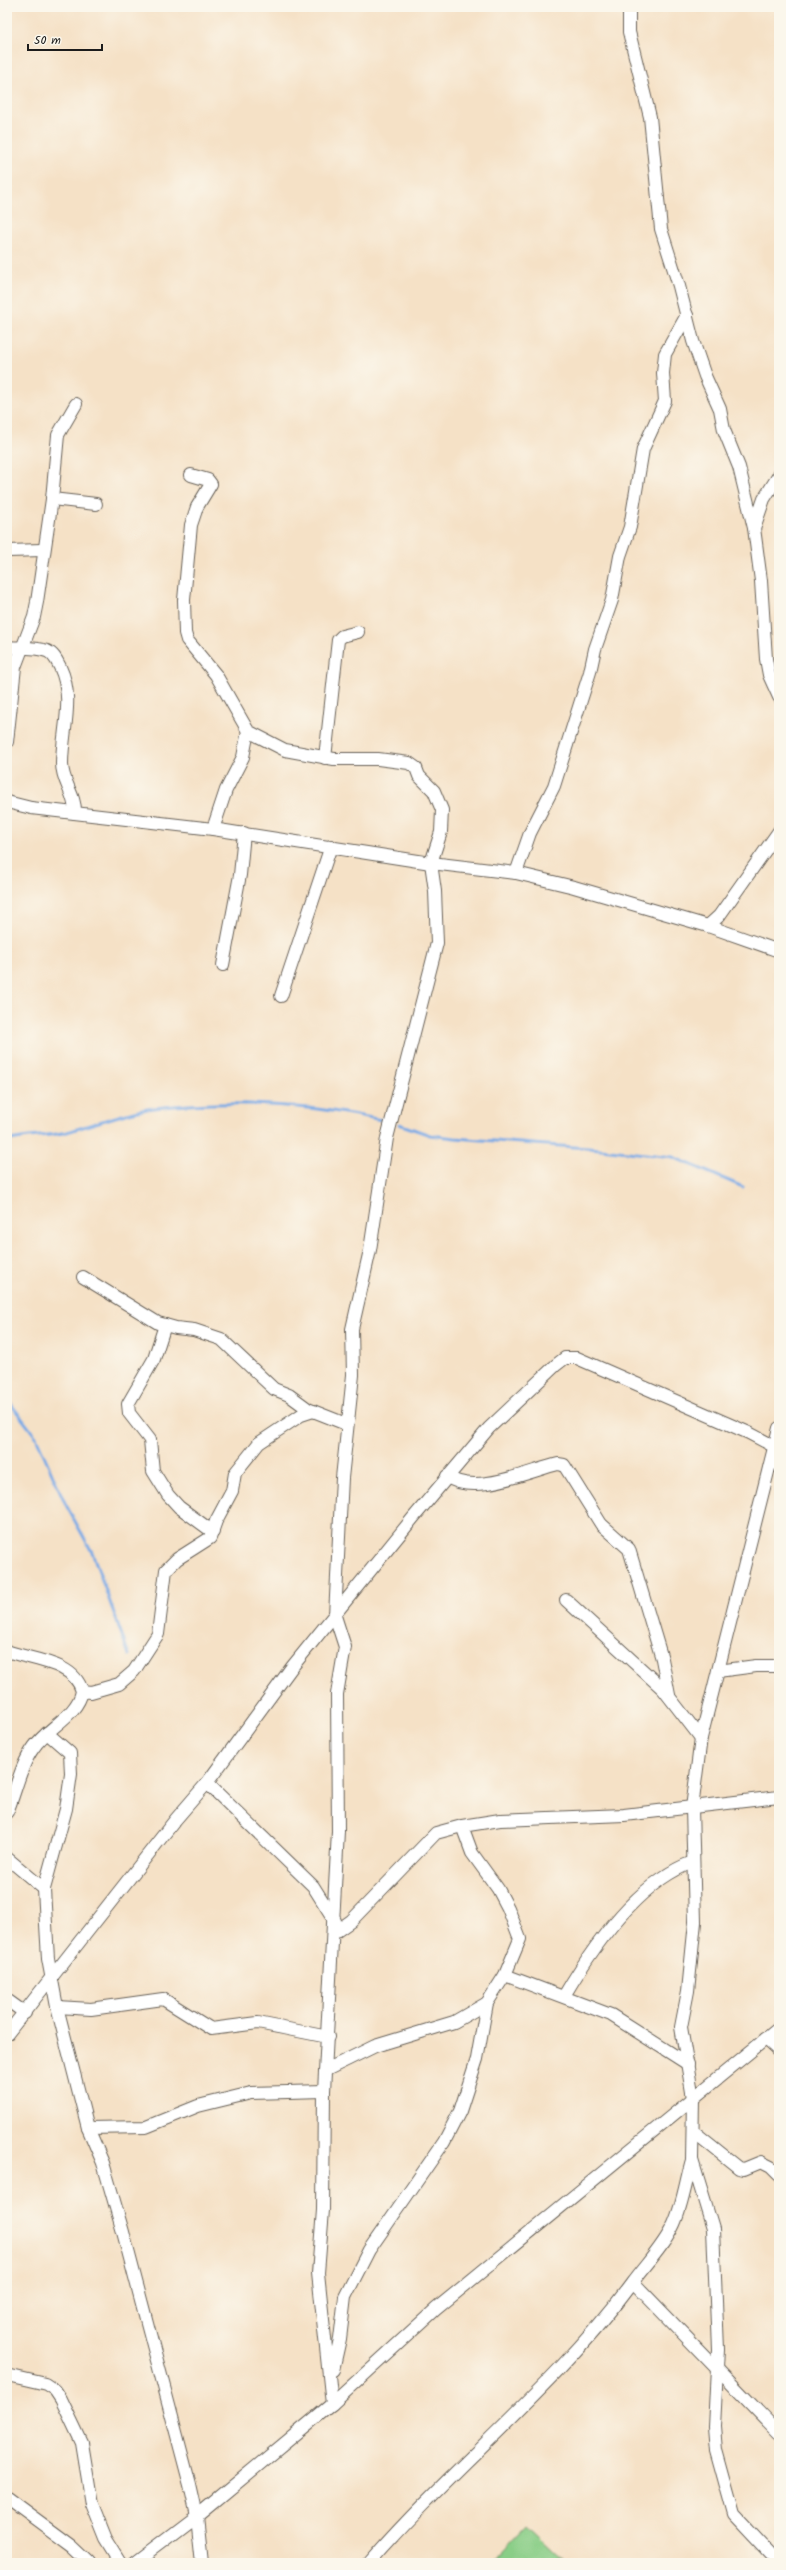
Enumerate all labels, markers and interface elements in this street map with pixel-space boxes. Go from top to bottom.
scale bar [28,26,102,52]
text: 50 m [34,31,61,50]

